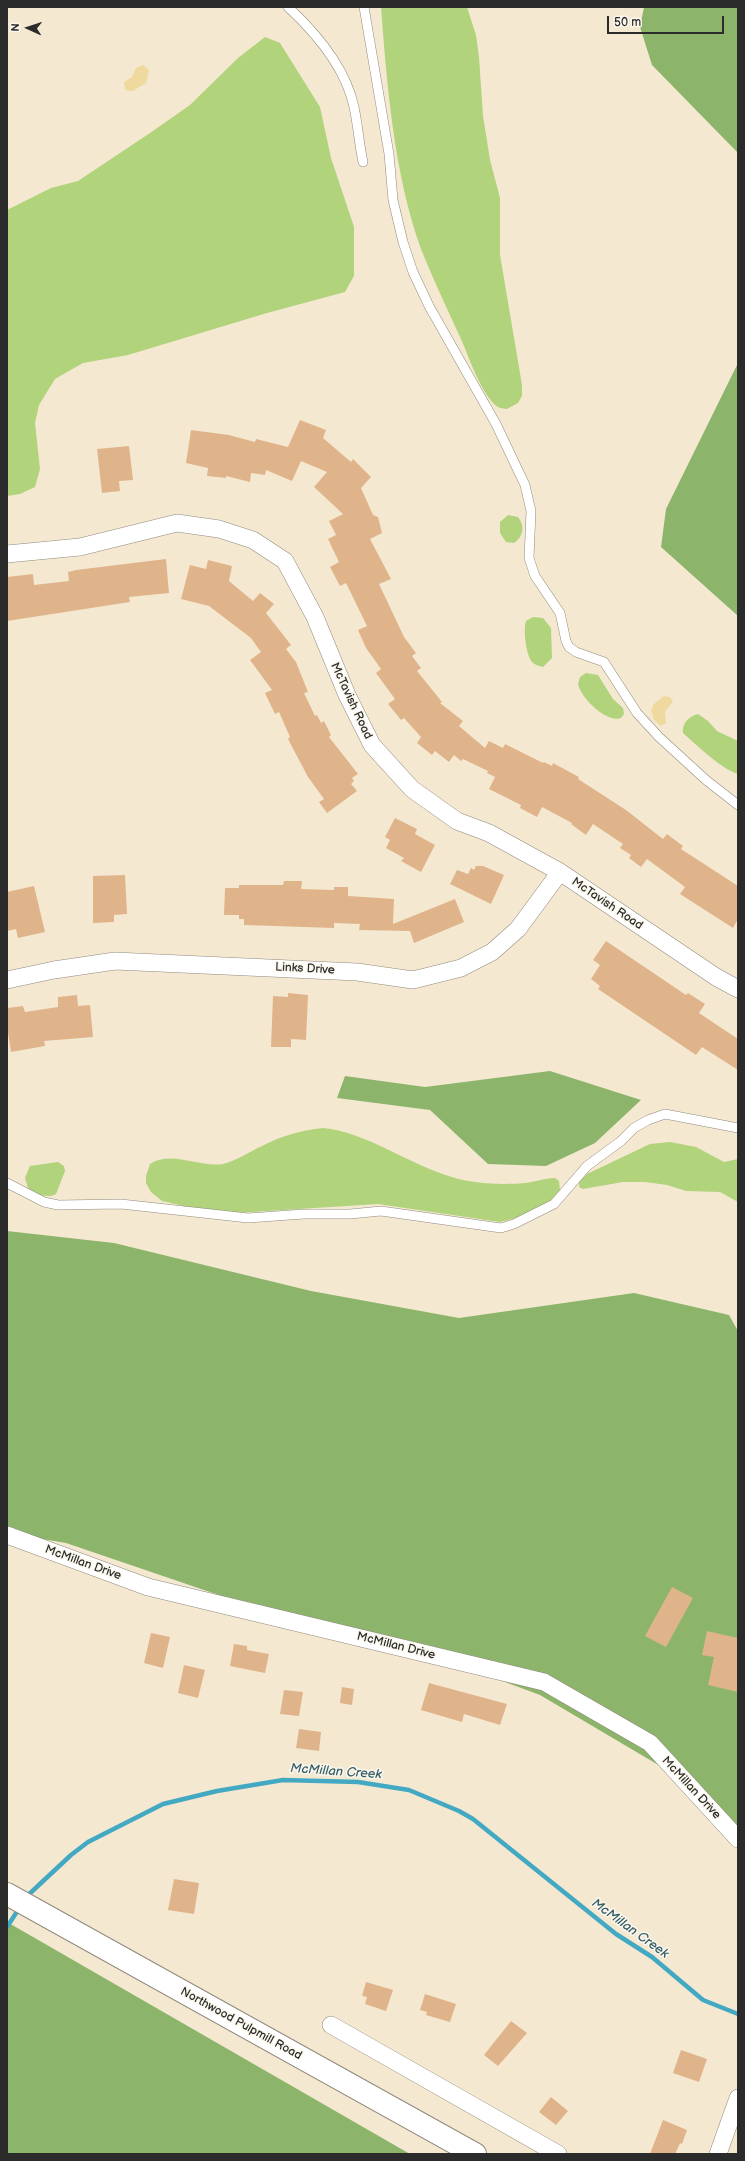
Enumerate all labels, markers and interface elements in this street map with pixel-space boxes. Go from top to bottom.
north arrow [8,8,48,48]
scale bar [609,8,726,34]
text: 50 m [614,15,641,30]
text: N [9,23,22,32]
street label: McTavish Road [327,660,375,742]
street label: McTavish Road [569,875,645,933]
street label: Links Drive [275,960,335,978]
street label: McMillan Drive [43,1543,123,1583]
street label: McMillan Drive [355,1629,437,1663]
street label: McMillan Drive [658,1754,724,1822]
water label: McMillan Creek [290,1761,382,1783]
water label: McMillan Creek [588,1896,672,1962]
street label: Northwood Pulpmill Road [178,1985,304,2063]

